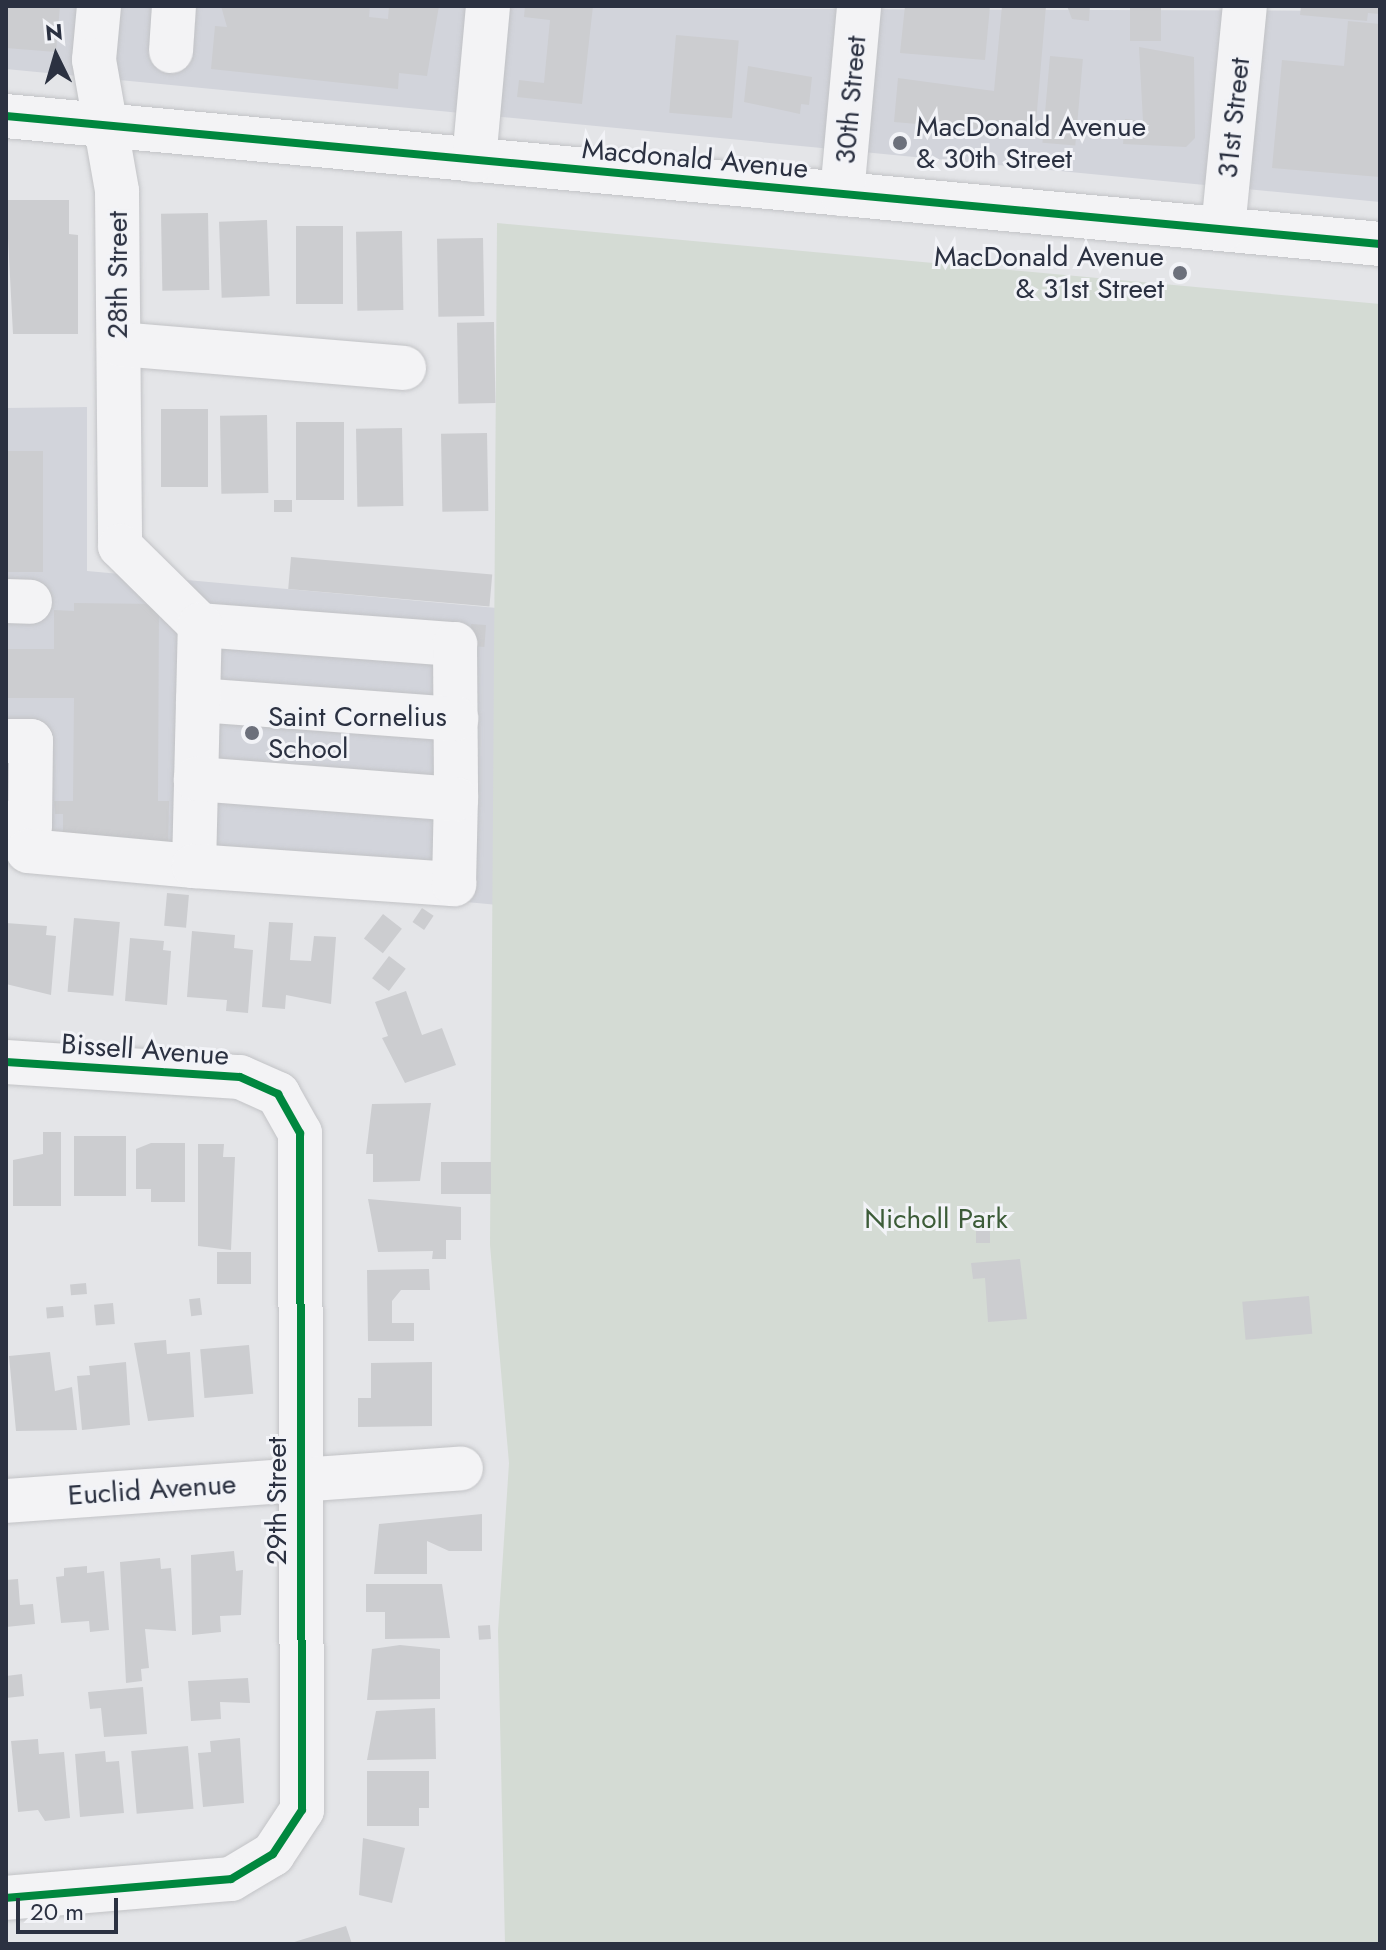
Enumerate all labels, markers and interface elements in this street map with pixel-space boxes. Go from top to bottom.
text: N [44,15,64,49]
north arrow [16,16,96,96]
street label: 30th Street [829,34,873,166]
street label: 31st Street [1211,56,1257,180]
place label: MacDonald Avenue & 30th Street [916,110,1146,176]
street label: Macdonald Avenue [580,132,810,186]
marker: MacDonald Avenue & 30th Street [891,134,909,152]
street label: 28th Street [101,211,135,339]
place label: MacDonald Avenue & 31st Street [934,240,1164,306]
marker: MacDonald Avenue & 31st Street [1171,264,1189,282]
place label: Saint Cornelius School [268,700,447,766]
marker: Saint Cornelius School [243,724,261,742]
street label: Bissell Avenue [60,1027,230,1073]
park label: Nicholl Park [864,1202,1008,1236]
street label: 29th Street [260,1437,294,1565]
street label: Euclid Avenue [67,1467,237,1513]
scale bar [20,1882,122,1932]
text: 20 m [30,1894,84,1929]

